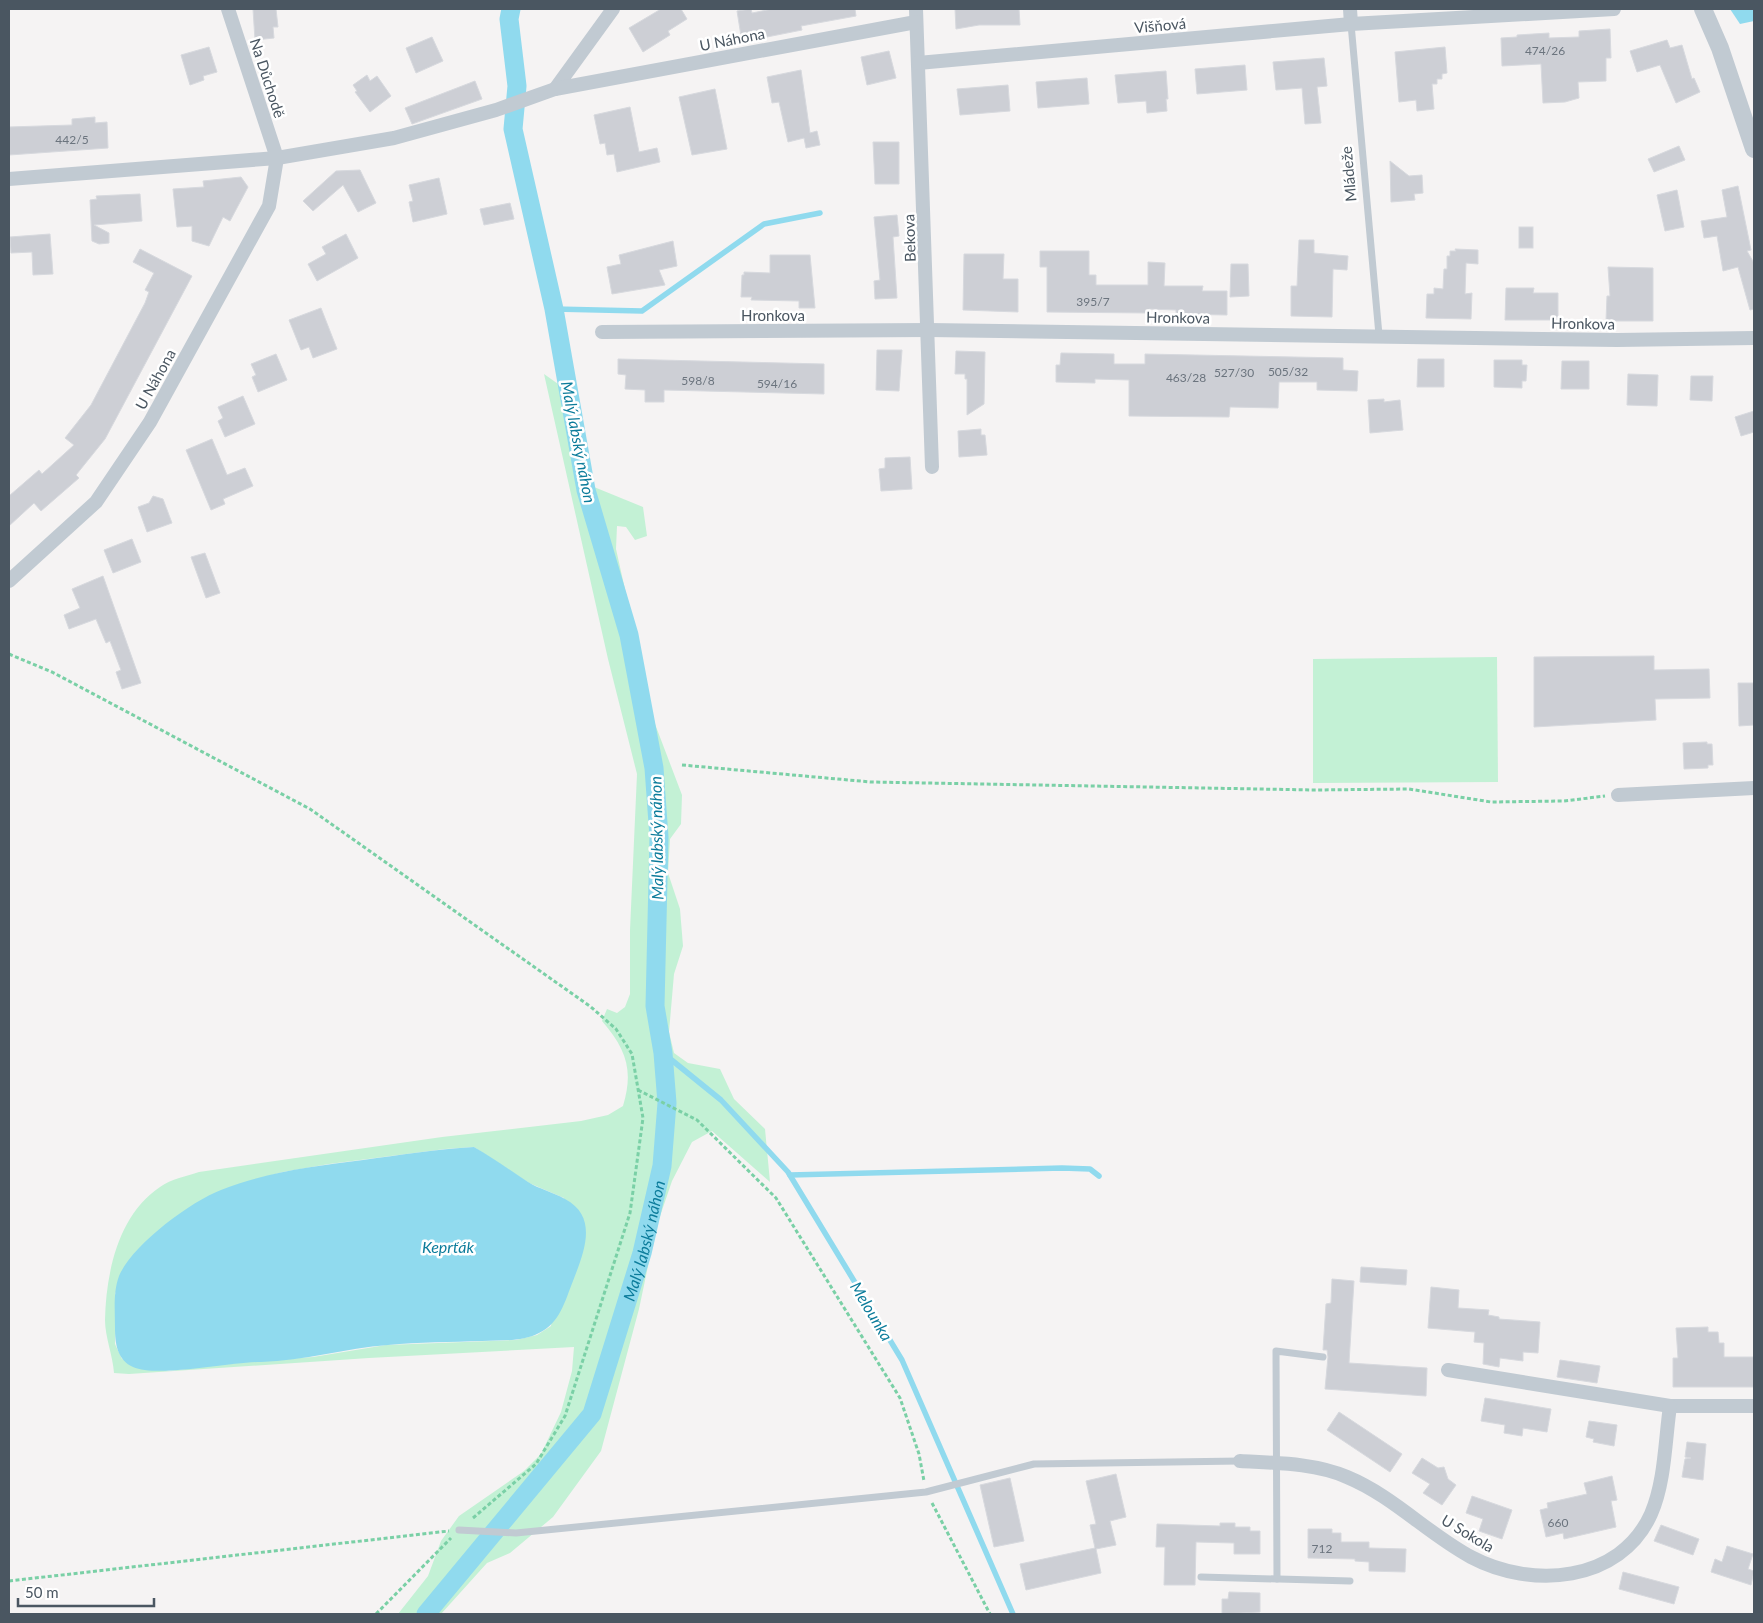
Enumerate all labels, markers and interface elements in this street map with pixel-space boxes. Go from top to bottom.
street label: Višňová [1133,14,1187,36]
street label: U Náhona [698,24,766,54]
street label: Na Důchodě [247,36,289,120]
house number: 474/26 [1525,43,1565,58]
house number: 442/5 [55,132,89,147]
street label: Mládeže [1337,145,1359,203]
street label: Bekova [899,214,919,262]
house number: 395/7 [1076,294,1110,309]
street label: Hronkova [741,306,805,324]
street label: Hronkova [1146,307,1210,327]
street label: Hronkova [1551,313,1615,333]
street label: U Náhona [131,346,179,412]
house number: 505/32 [1268,364,1308,379]
house number: 527/30 [1214,365,1254,380]
house number: 463/28 [1166,370,1206,385]
house number: 598/8 [681,373,715,388]
house number: 594/16 [757,376,797,391]
water label: Malý labský náhon [558,380,600,504]
water label: Malý labský náhon [645,776,667,900]
water label: Malý labský náhon [618,1178,668,1303]
water label: Keprťák [422,1237,474,1256]
water label: Melounka [847,1278,897,1344]
street label: U Sokola [1438,1510,1498,1556]
house number: 660 [1548,1515,1568,1530]
house number: 712 [1312,1541,1332,1556]
scale bar [18,1576,154,1608]
text: 50 m [25,1583,59,1601]

